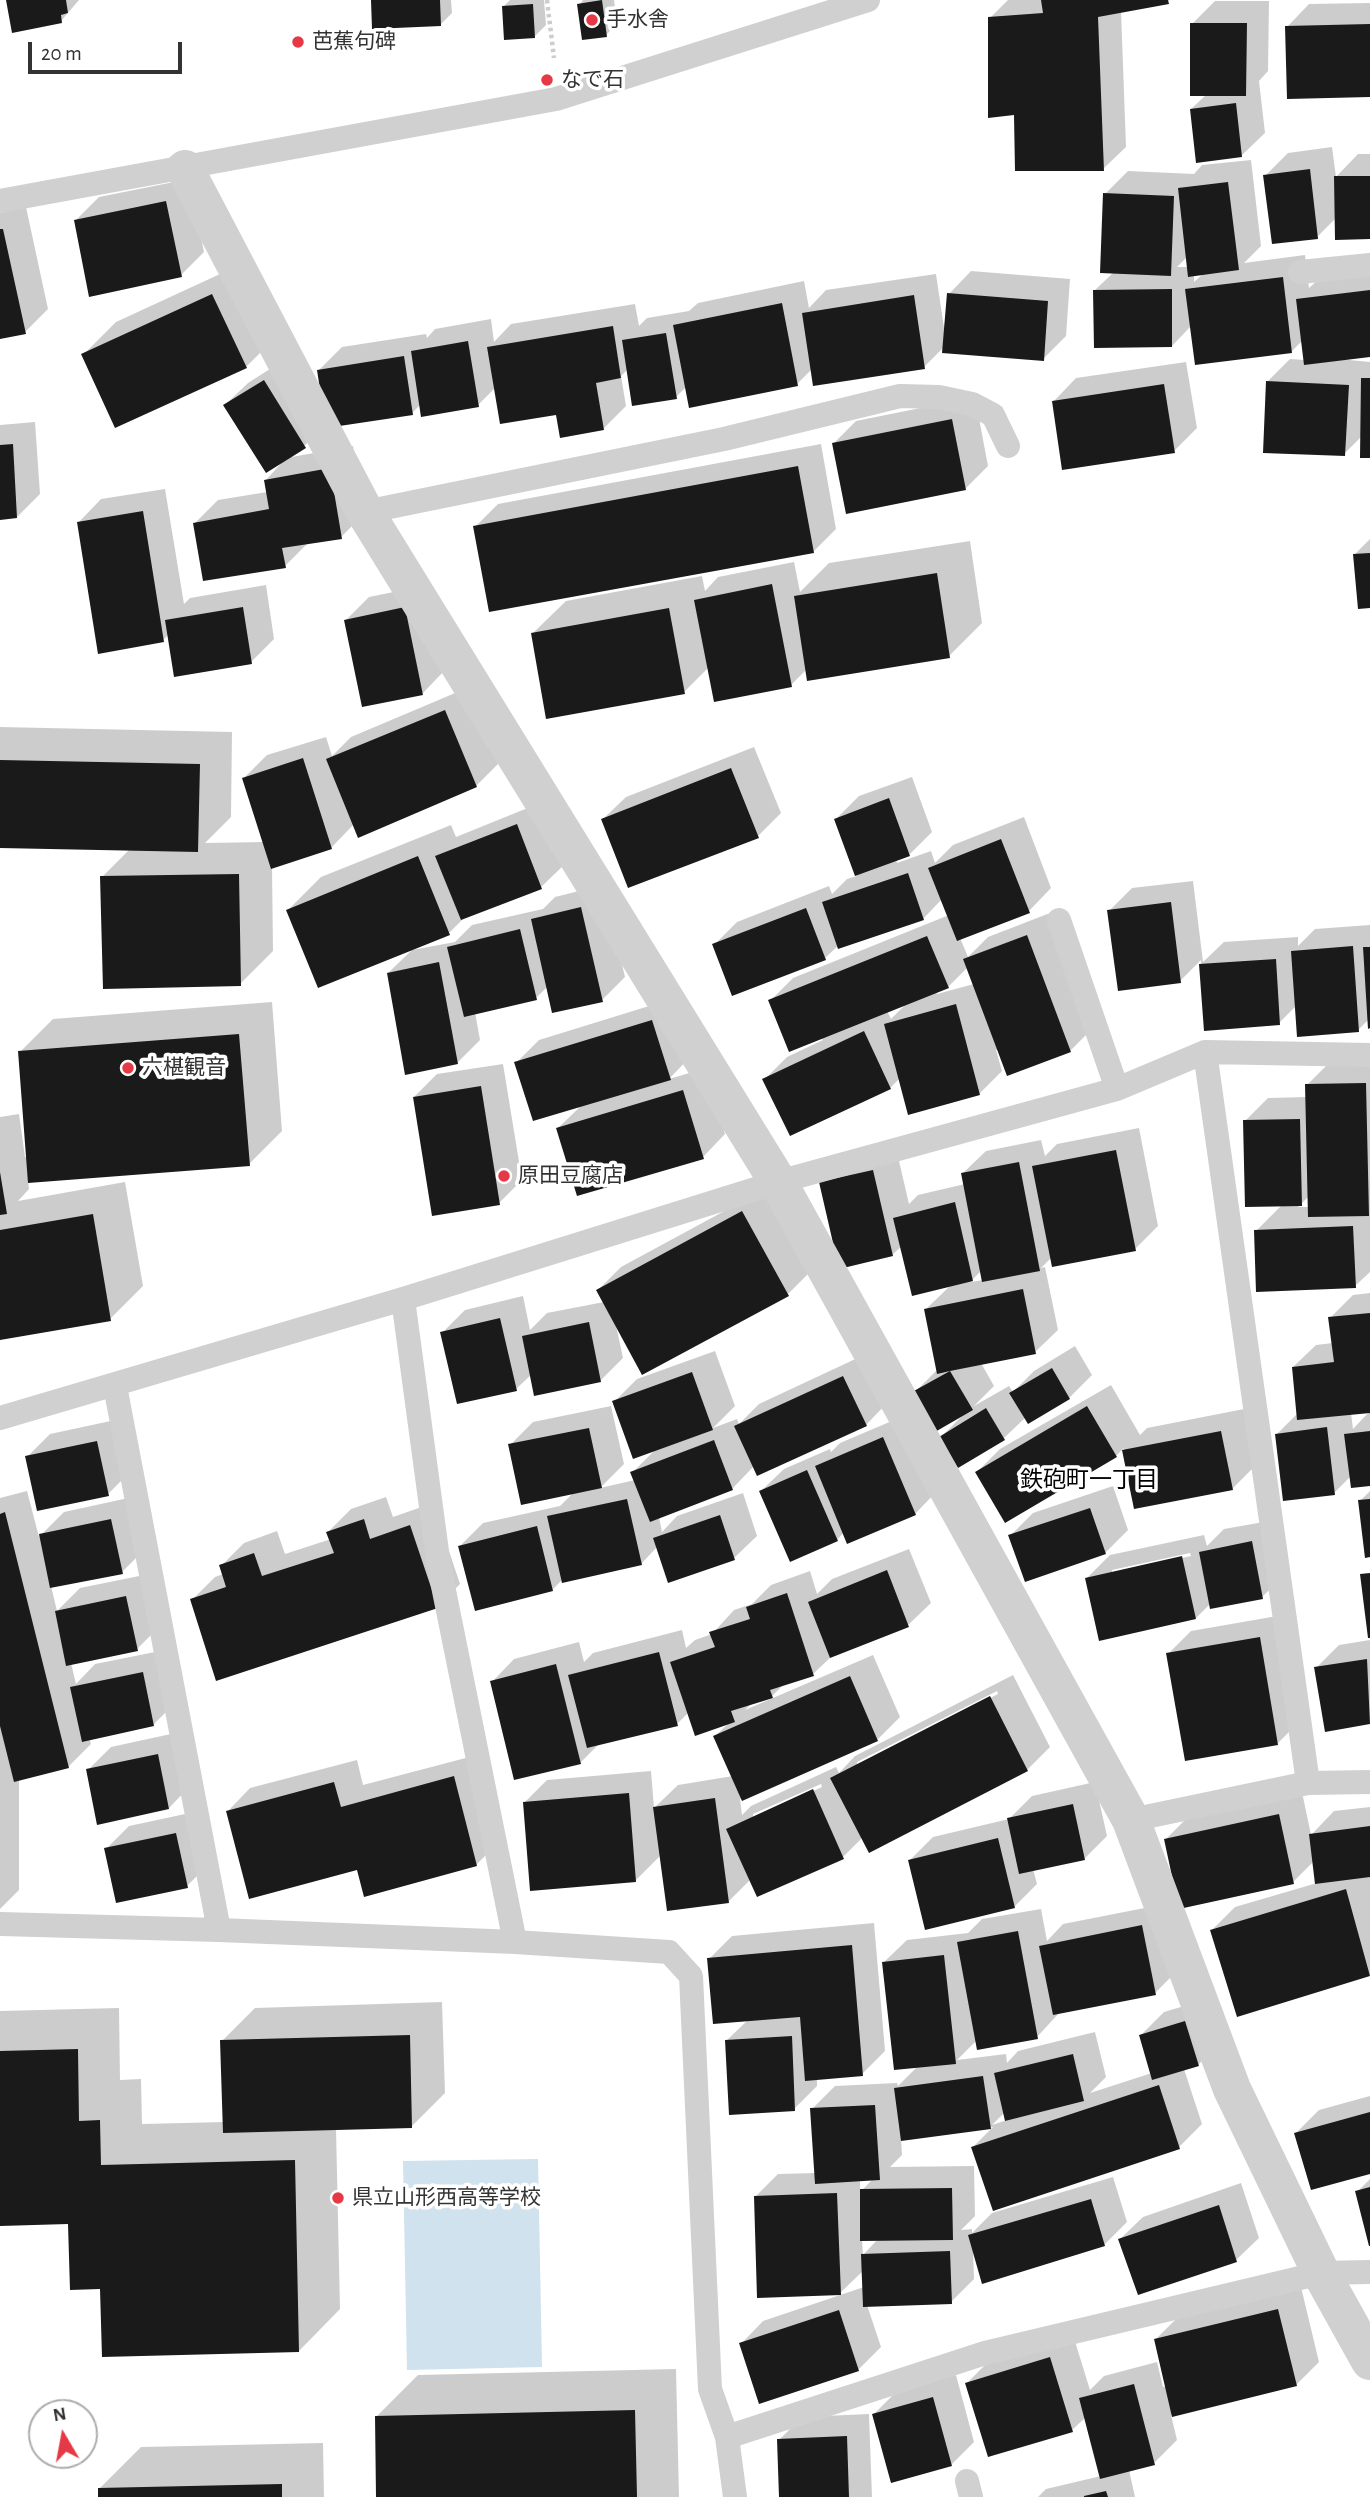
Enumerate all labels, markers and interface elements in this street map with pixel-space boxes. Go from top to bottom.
place label: 手水舎 [606,7,669,33]
marker: 手水舎 [584,12,600,28]
scale bar [32,28,186,72]
place label: 芭蕉句碑 [312,29,396,55]
marker: 芭蕉句碑 [290,34,306,50]
text: 20 m [41,43,82,64]
place label: なで石 [561,67,624,93]
marker: なで石 [539,72,555,88]
place label: 六椹観音 [142,1055,226,1081]
marker: 六椹観音 [120,1060,136,1076]
place label: 原田豆腐店 [518,1163,623,1189]
marker: 原田豆腐店 [496,1168,512,1184]
district label: 鉄砲町一丁目 [1020,1466,1158,1494]
place label: 県立山形西高等学校 [352,2185,541,2211]
marker: 県立山形西高等学校 [330,2190,346,2206]
north arrow [28,2399,98,2469]
text: N [51,2404,68,2425]

